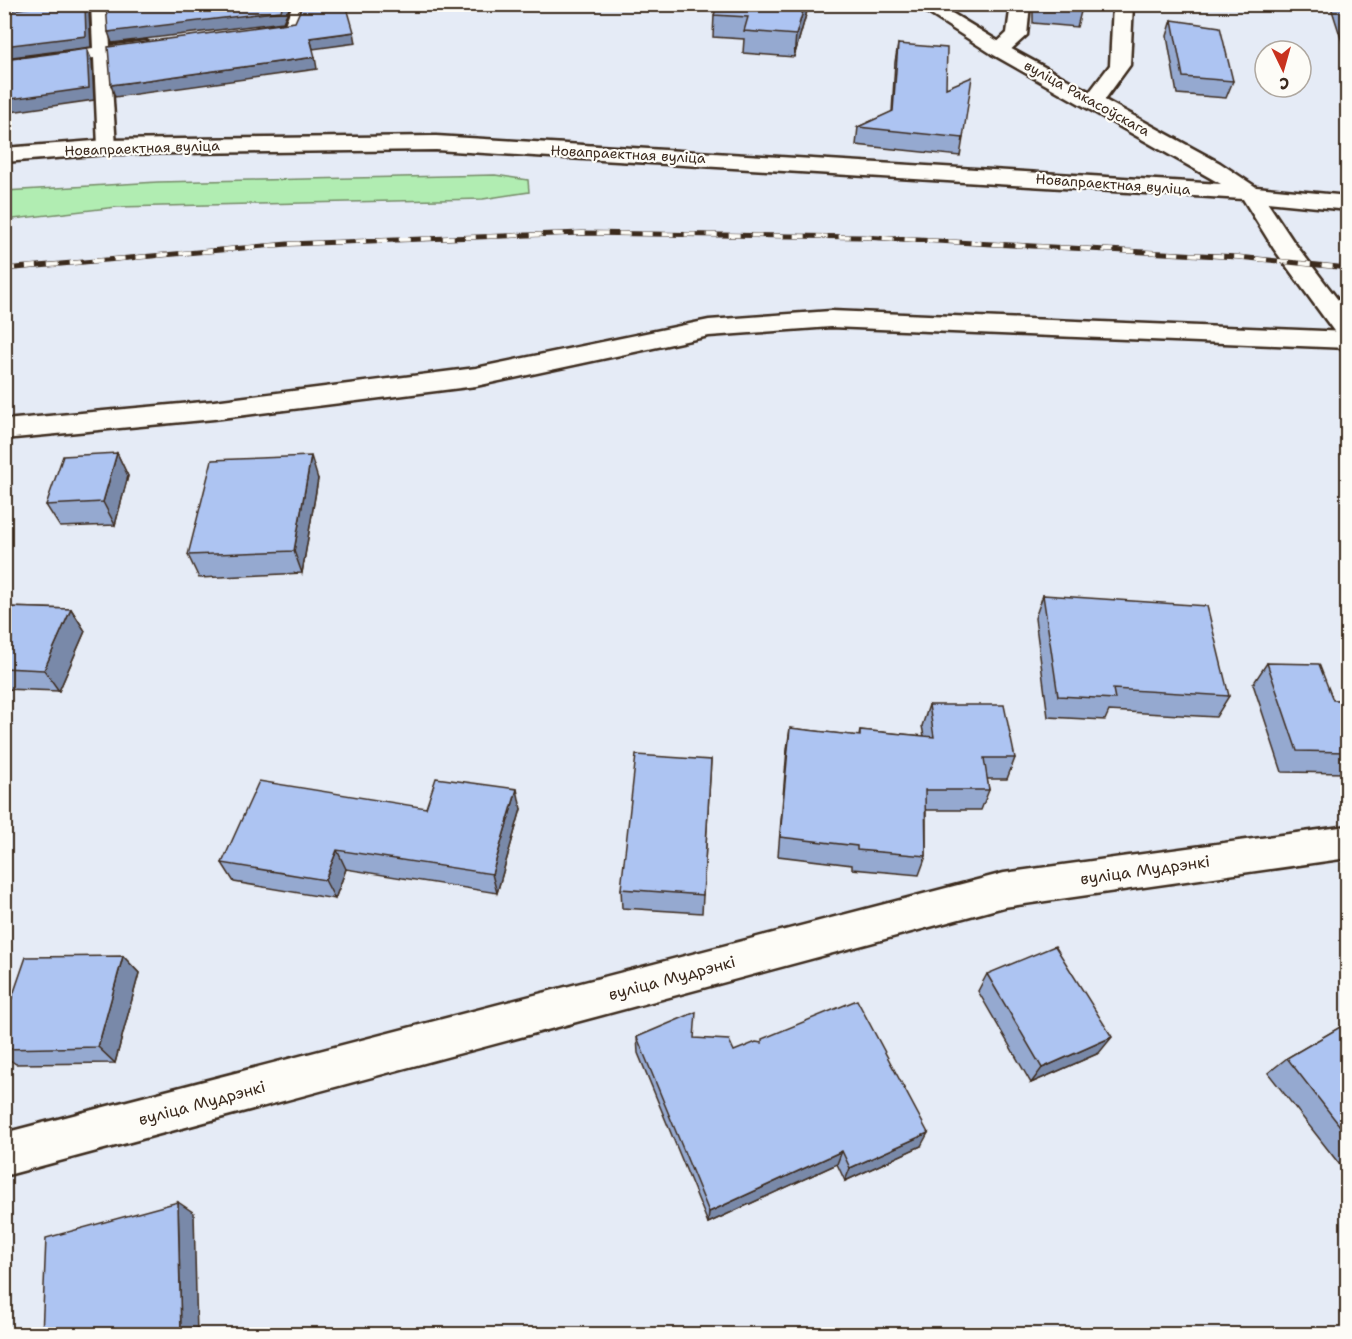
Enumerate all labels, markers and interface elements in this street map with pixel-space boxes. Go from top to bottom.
north arrow [1253,39,1313,99]
street label: вуліца Ракасоўскага [1021,56,1153,140]
text: С [1278,73,1290,94]
street label: Новапраектная вуліца [64,136,220,160]
street label: Новапраектная вуліца [550,141,706,167]
street label: Новапраектная вуліца [1035,170,1191,198]
street label: вуліца Мудрэнкі [1079,851,1211,889]
street label: вуліца Мудрэнкі [606,951,738,1005]
street label: вуліца Мудрэнкі [136,1076,268,1130]

